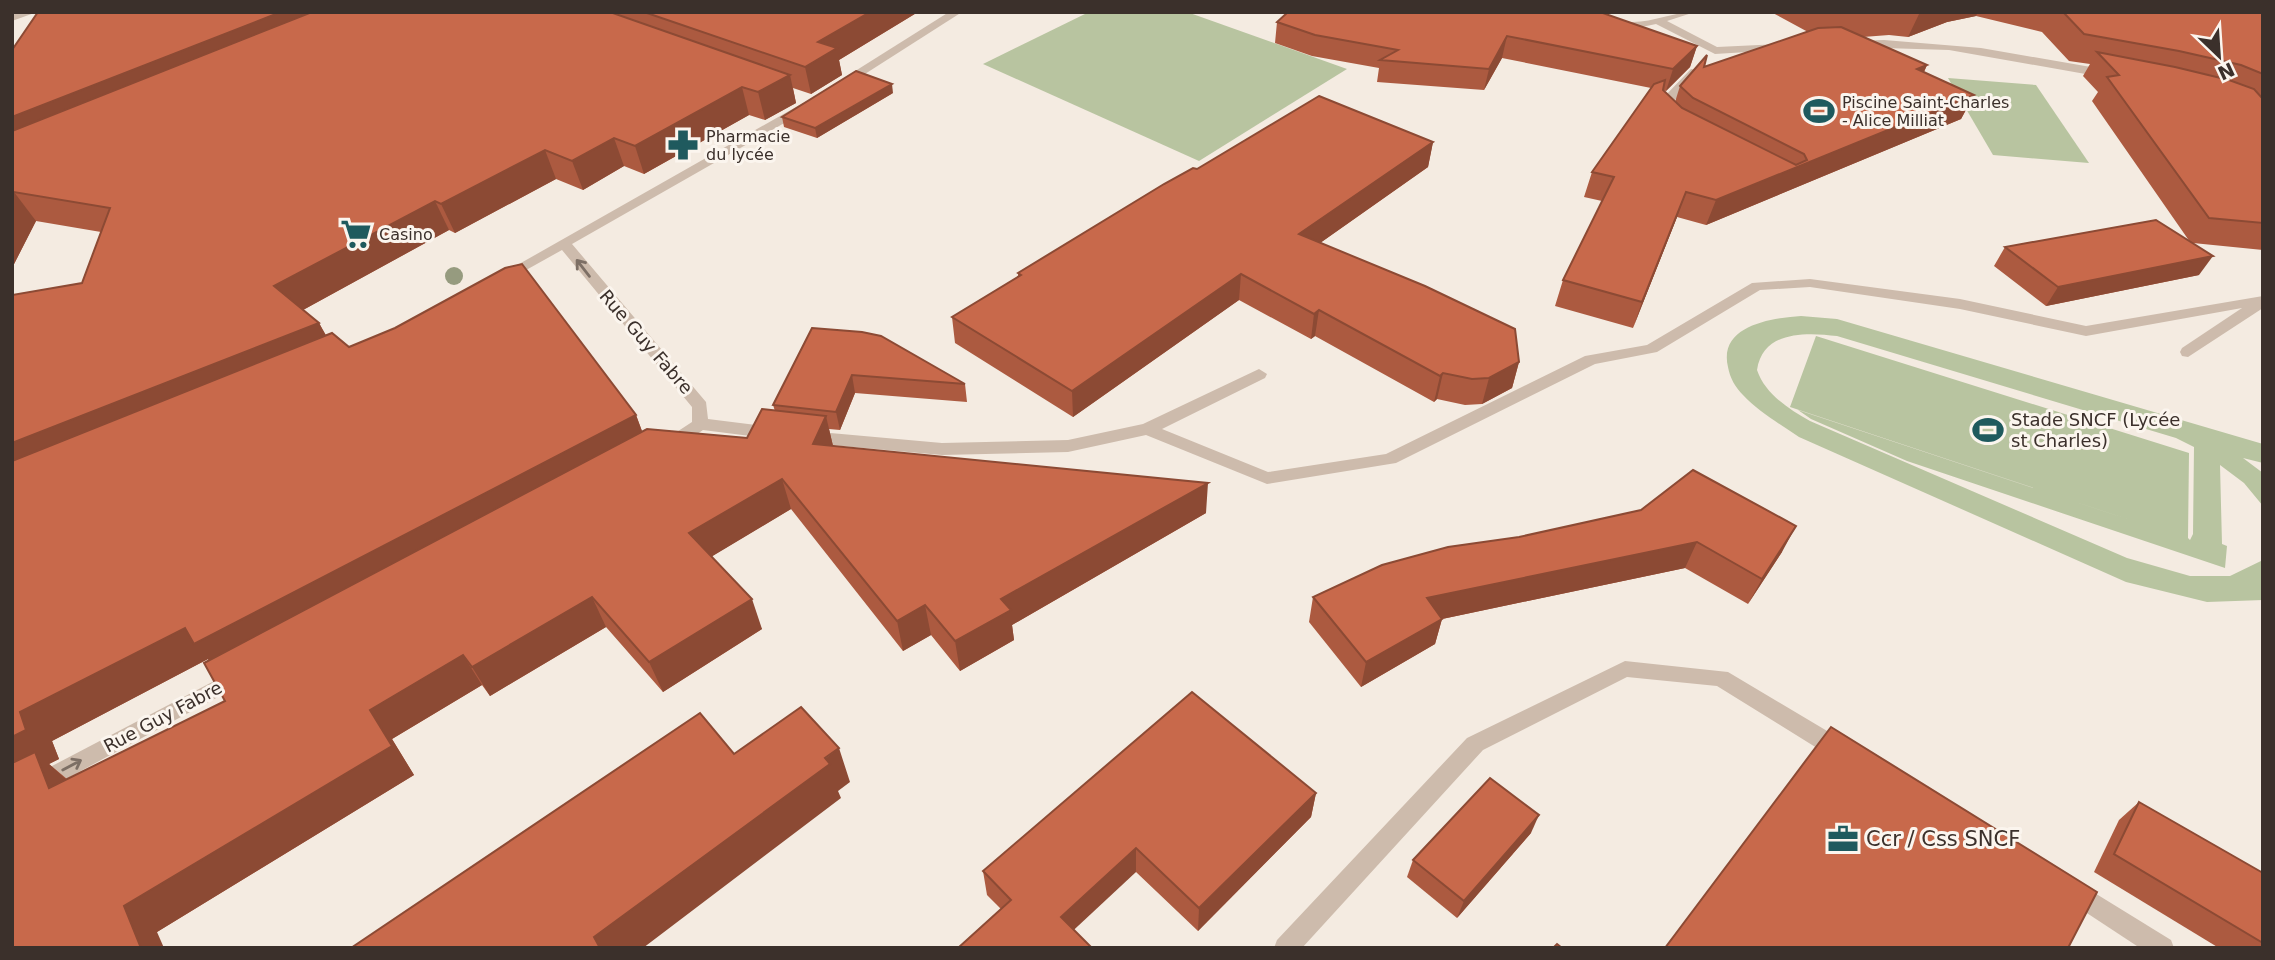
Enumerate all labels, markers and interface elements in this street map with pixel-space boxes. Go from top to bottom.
north arrow [2184,21,2254,91]
text: N [2214,58,2238,85]
place label: Piscine Saint-Charles - Alice Milliat [1842,93,2009,130]
sports icon: Piscine Saint-Charles - Alice Milliat [1802,94,1836,128]
place label: Pharmacie du lycée [706,127,790,164]
pharmacy icon: Pharmacie du lycée [666,128,700,162]
supermarket icon: Casino [339,217,373,251]
place label: Casino [379,225,433,244]
one-way arrow [576,260,591,278]
street label: Rue Guy Fabre [596,285,697,398]
place label: Stade SNCF (Lycée st Charles) [2011,409,2180,451]
sports icon: Stade SNCF (Lycée st Charles) [1971,413,2005,447]
street label: Rue Guy Fabre [100,677,225,757]
one-way arrow [62,758,82,772]
office icon: Ccr / Css SNCF [1826,822,1860,856]
place label: Ccr / Css SNCF [1866,827,2020,851]

